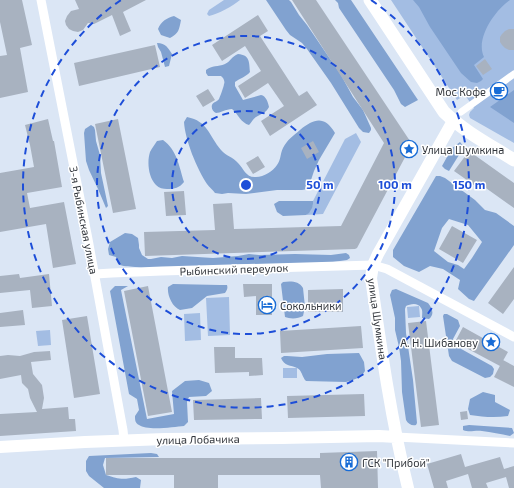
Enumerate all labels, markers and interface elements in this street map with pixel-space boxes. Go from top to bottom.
cafe icon: Мос Кофе [489,81,509,101]
place label: Мос Кофе [436,85,486,98]
place icon: Улица Шумкина [399,139,419,159]
place label: Улица Шумкина [422,143,504,157]
street label: 3-я Рыбинская улица [66,165,101,275]
text: 50 m [306,177,334,191]
text: 100 m [378,177,412,191]
text: 150 m [453,177,485,191]
centre of rings [239,178,253,192]
street label: Рыбинский переулок [179,261,289,278]
street label: улица Шумкина [365,277,390,361]
hotel icon: Сокольники [257,295,277,315]
place label: Сокольники [280,299,342,312]
place icon: А. Н. Шибанову [481,332,501,352]
place label: А. Н. Шибанову [400,336,478,350]
street label: улица Лобачика [156,432,240,447]
building icon: ГСК "Прибой" [339,452,359,472]
place label: ГСК "Прибой" [362,456,430,469]

